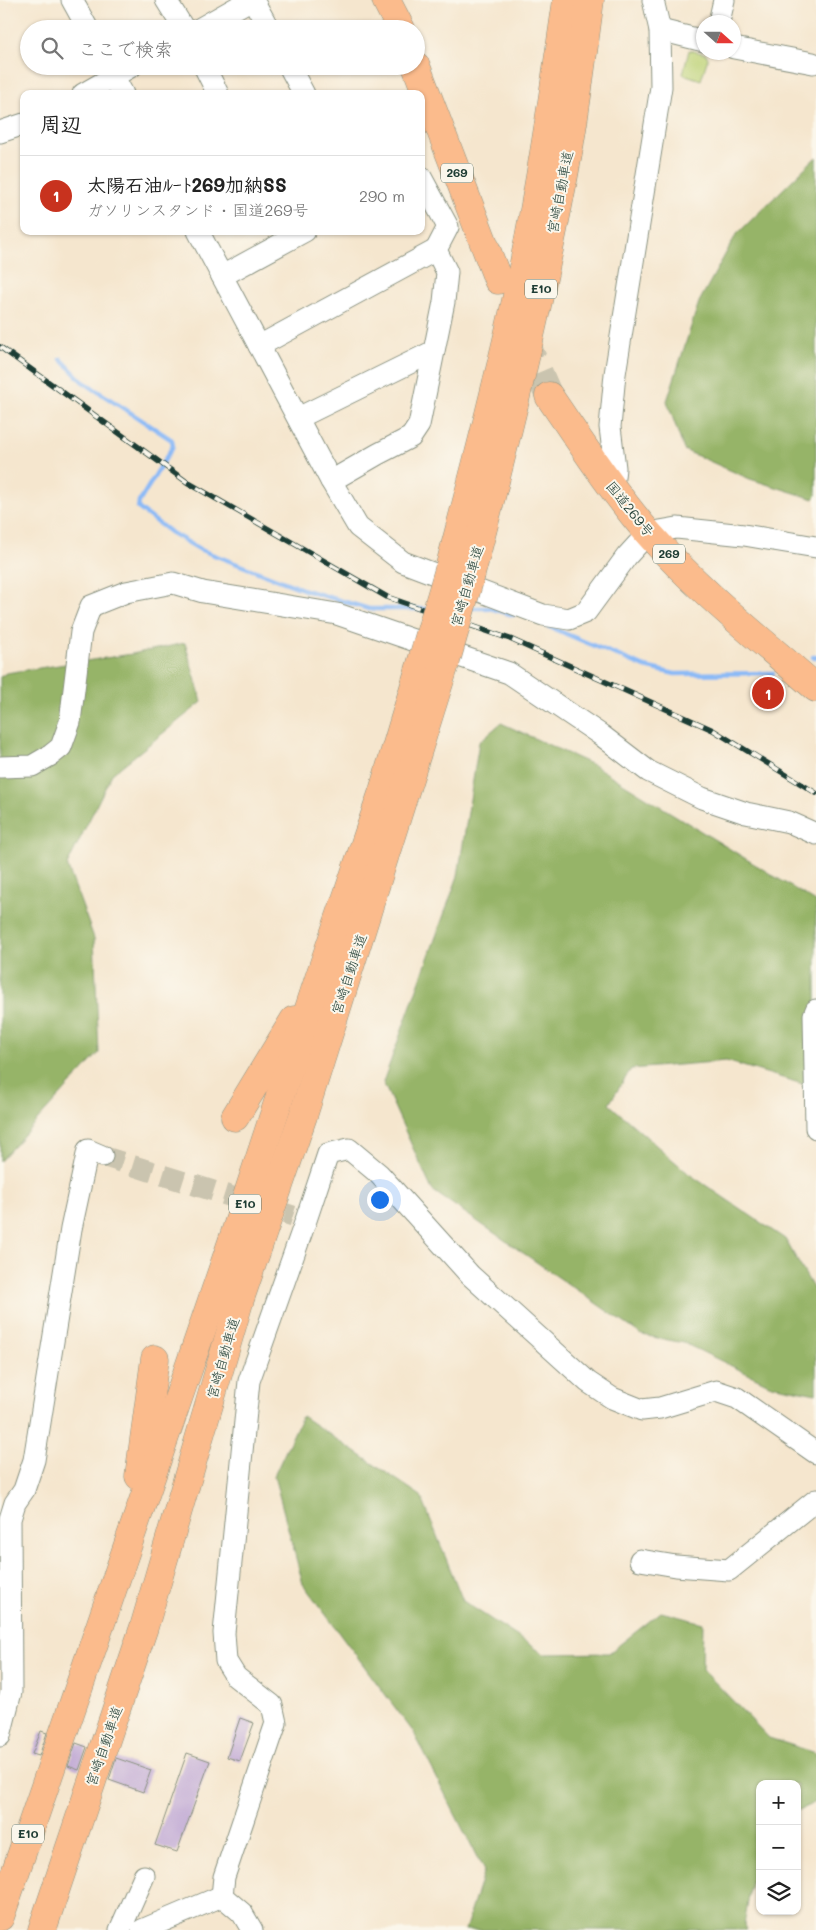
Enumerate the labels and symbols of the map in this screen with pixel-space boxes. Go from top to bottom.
north arrow [696,15,741,60]
street label: 宮崎自動車道 [542,149,577,235]
road number: 269 [441,164,473,182]
road number: E10 [525,280,557,298]
street label: 国道269号 [602,477,659,541]
street label: 宮崎自動車道 [446,543,487,629]
road number: 269 [653,544,685,564]
pin: 1 [752,674,784,712]
street label: 宮崎自動車道 [327,931,371,1017]
your location [367,1187,393,1213]
road number: E10 [229,1194,261,1214]
street label: 宮崎自動車道 [202,1315,243,1401]
street label: 宮崎自動車道 [81,1703,126,1789]
road number: E10 [12,1825,44,1844]

